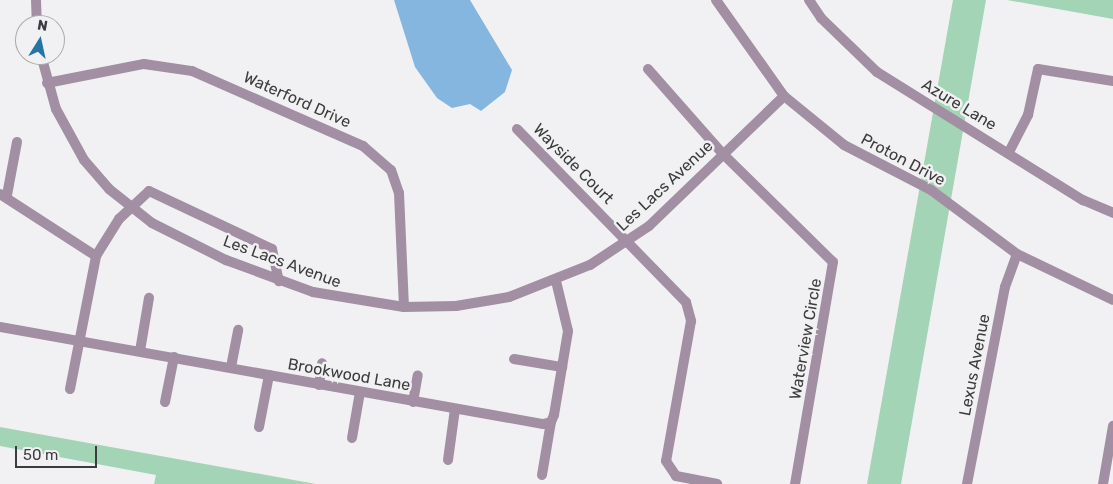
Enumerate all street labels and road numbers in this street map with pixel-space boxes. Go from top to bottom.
street label: Waterford Drive [240,68,354,132]
street label: Azure Lane [918,75,1000,135]
street label: Wayside Court [529,120,617,208]
street label: Proton Drive [857,130,949,190]
street label: Les Lacs Avenue [613,136,717,236]
street label: Les Lacs Avenue [220,232,344,292]
street label: Waterview Circle [786,277,826,401]
street label: Lexus Avenue [956,312,994,418]
street label: Brookwood Lane [286,355,412,395]

